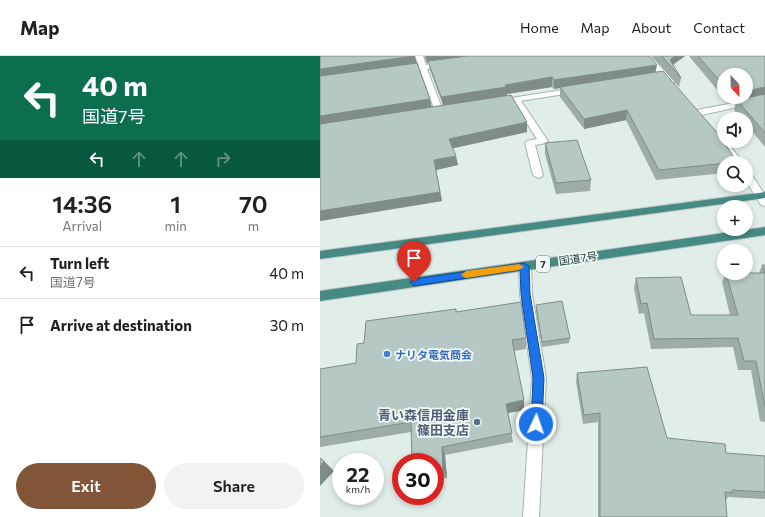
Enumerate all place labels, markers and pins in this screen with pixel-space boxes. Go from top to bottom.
pin [397,241,431,282]
place label: ナリタ電気商会 [395,348,472,361]
marker: ナリタ電気商会 [382,349,392,359]
place label: 青い森信用金庫 篠田支店 [378,407,469,438]
marker: 青い森信用金庫 篠田支店 [472,417,482,427]

